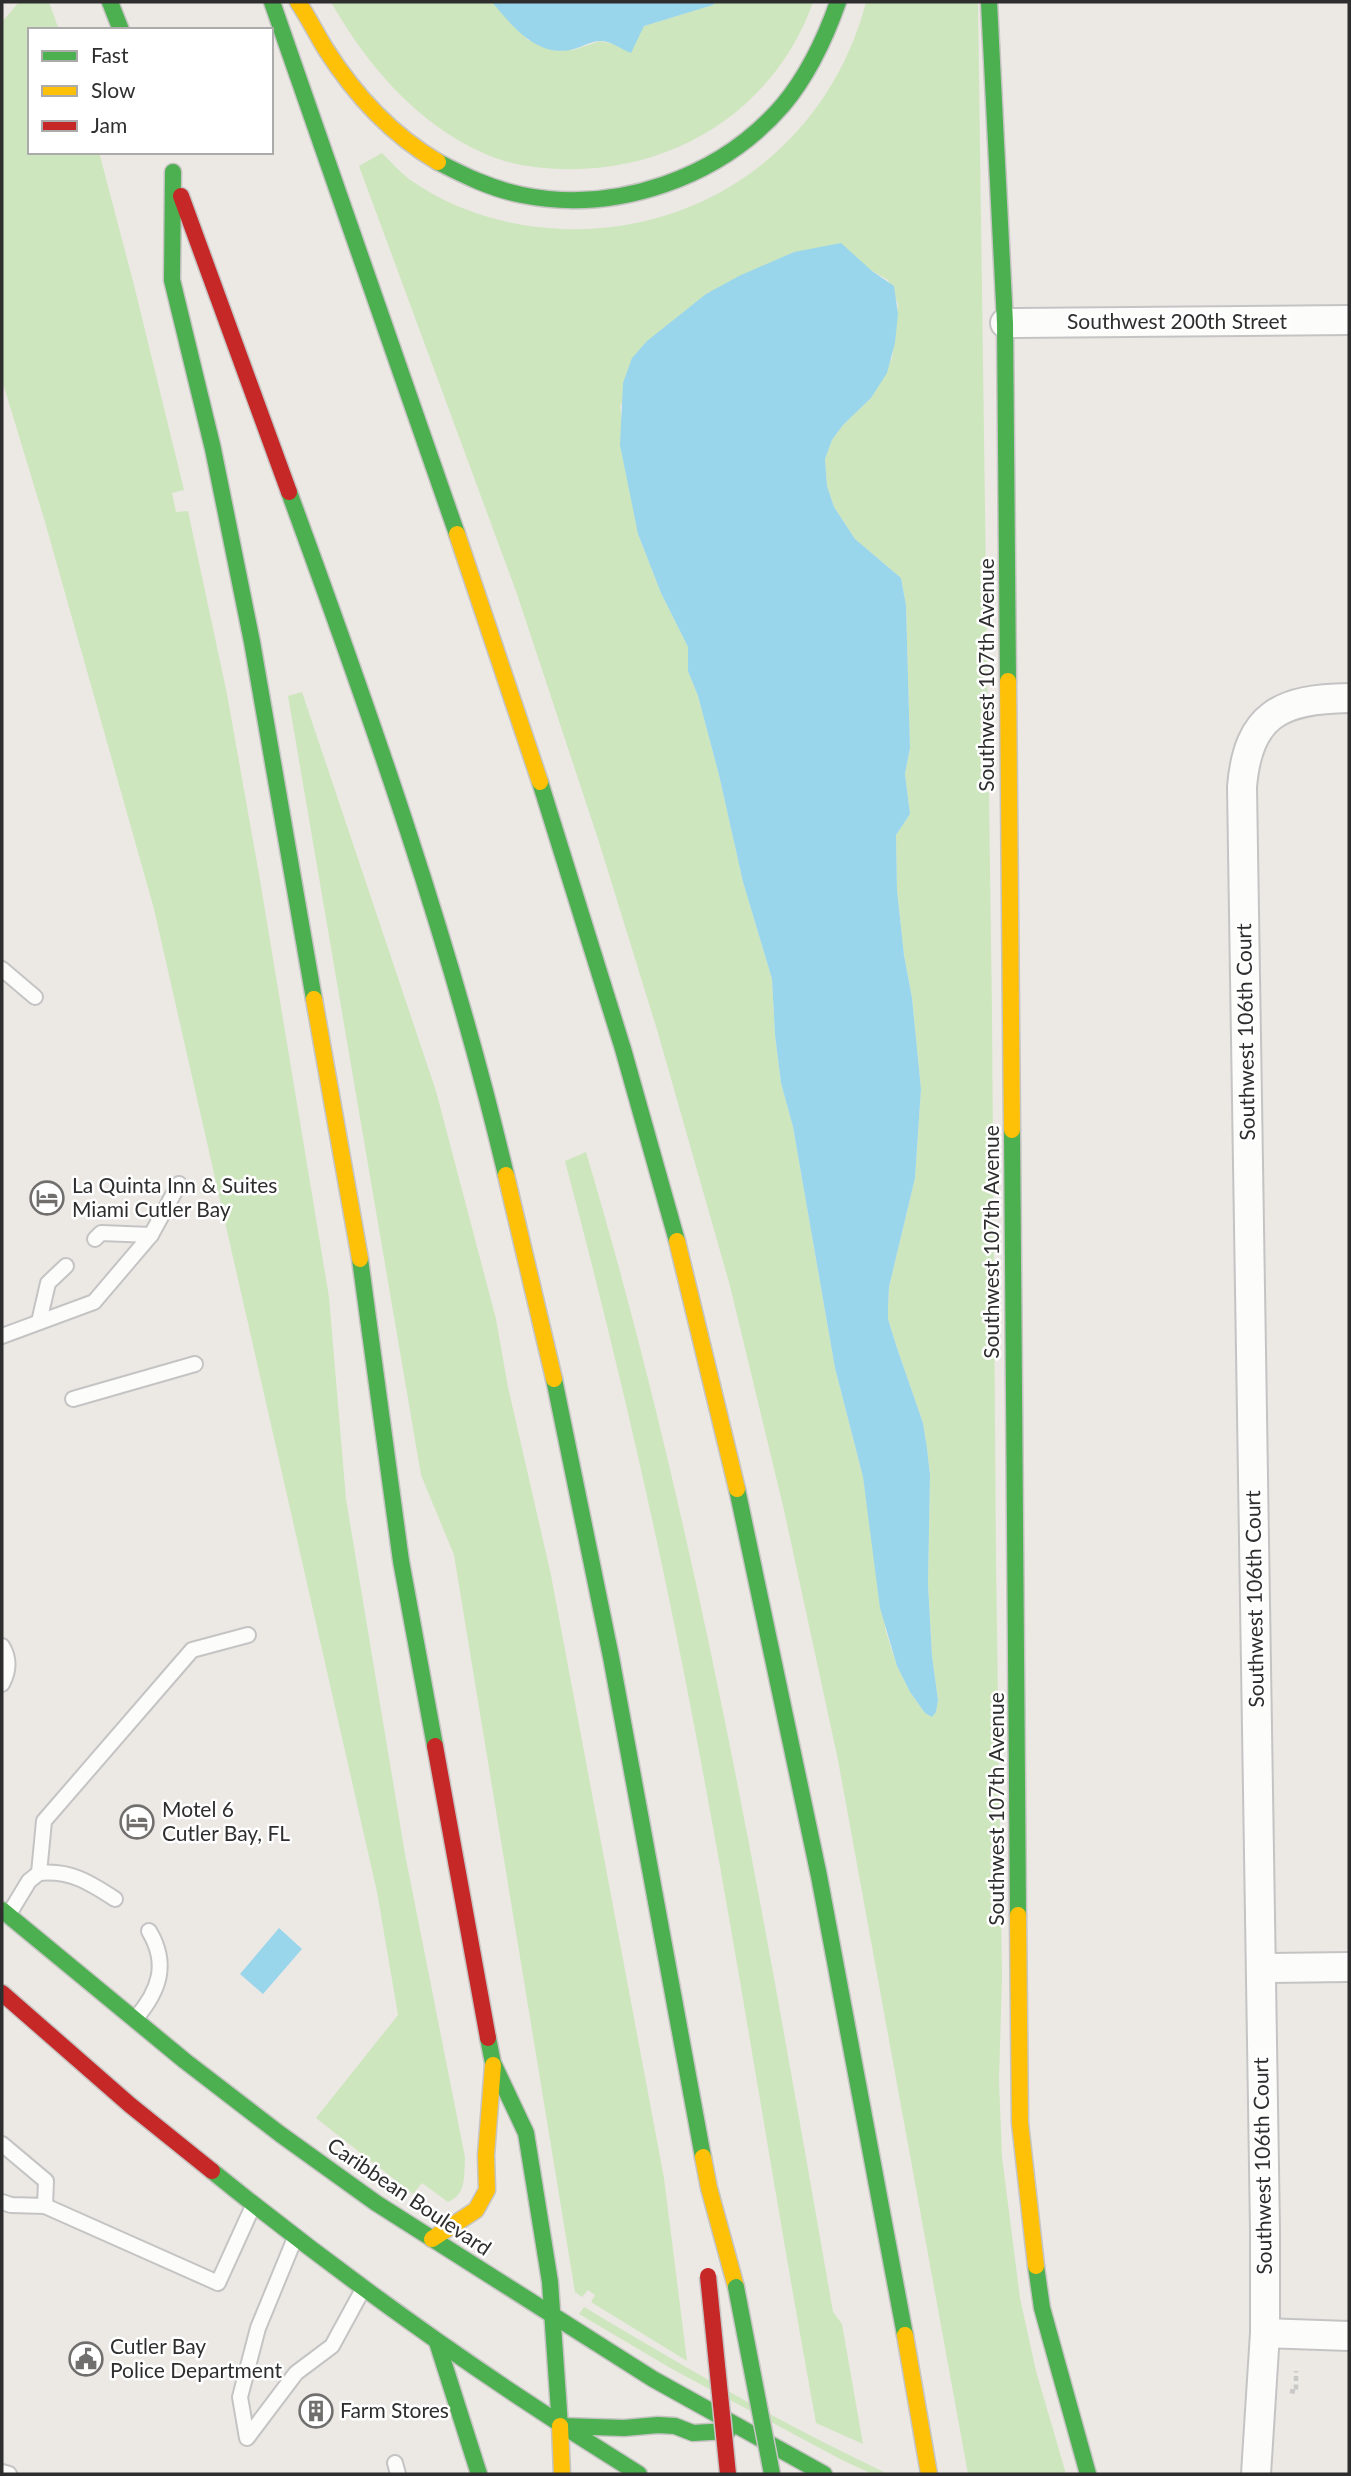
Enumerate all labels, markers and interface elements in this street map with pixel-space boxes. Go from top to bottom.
legend [28,28,273,154]
text: Fast [91,42,129,67]
text: Slow [91,77,136,102]
text: Jam [91,112,127,137]
street label: Southwest 200th Street [1067,308,1287,333]
street label: Southwest 107th Avenue [973,558,998,792]
street label: Southwest 106th Court [1230,923,1259,1141]
street label: Southwest 107th Avenue [978,1125,1003,1359]
place label: La Quinta Inn & Suites Miami Cutler Bay [72,1172,277,1221]
hotel icon: La Quinta Inn & Suites Miami Cutler Bay [28,1179,66,1217]
street label: Southwest 106th Court [1239,1490,1268,1708]
street label: Southwest 107th Avenue [983,1692,1008,1926]
place label: Motel 6 Cutler Bay, FL [162,1796,290,1845]
hotel icon: Motel 6 Cutler Bay, FL [118,1803,156,1841]
street label: Southwest 106th Court [1247,2057,1276,2275]
street label: Caribbean Boulevard [323,2132,496,2260]
place label: Cutler Bay Police Department [110,2333,282,2382]
public building icon: Cutler Bay Police Department [67,2340,105,2378]
building icon: Farm Stores [297,2392,335,2430]
place label: Farm Stores [340,2397,449,2422]

